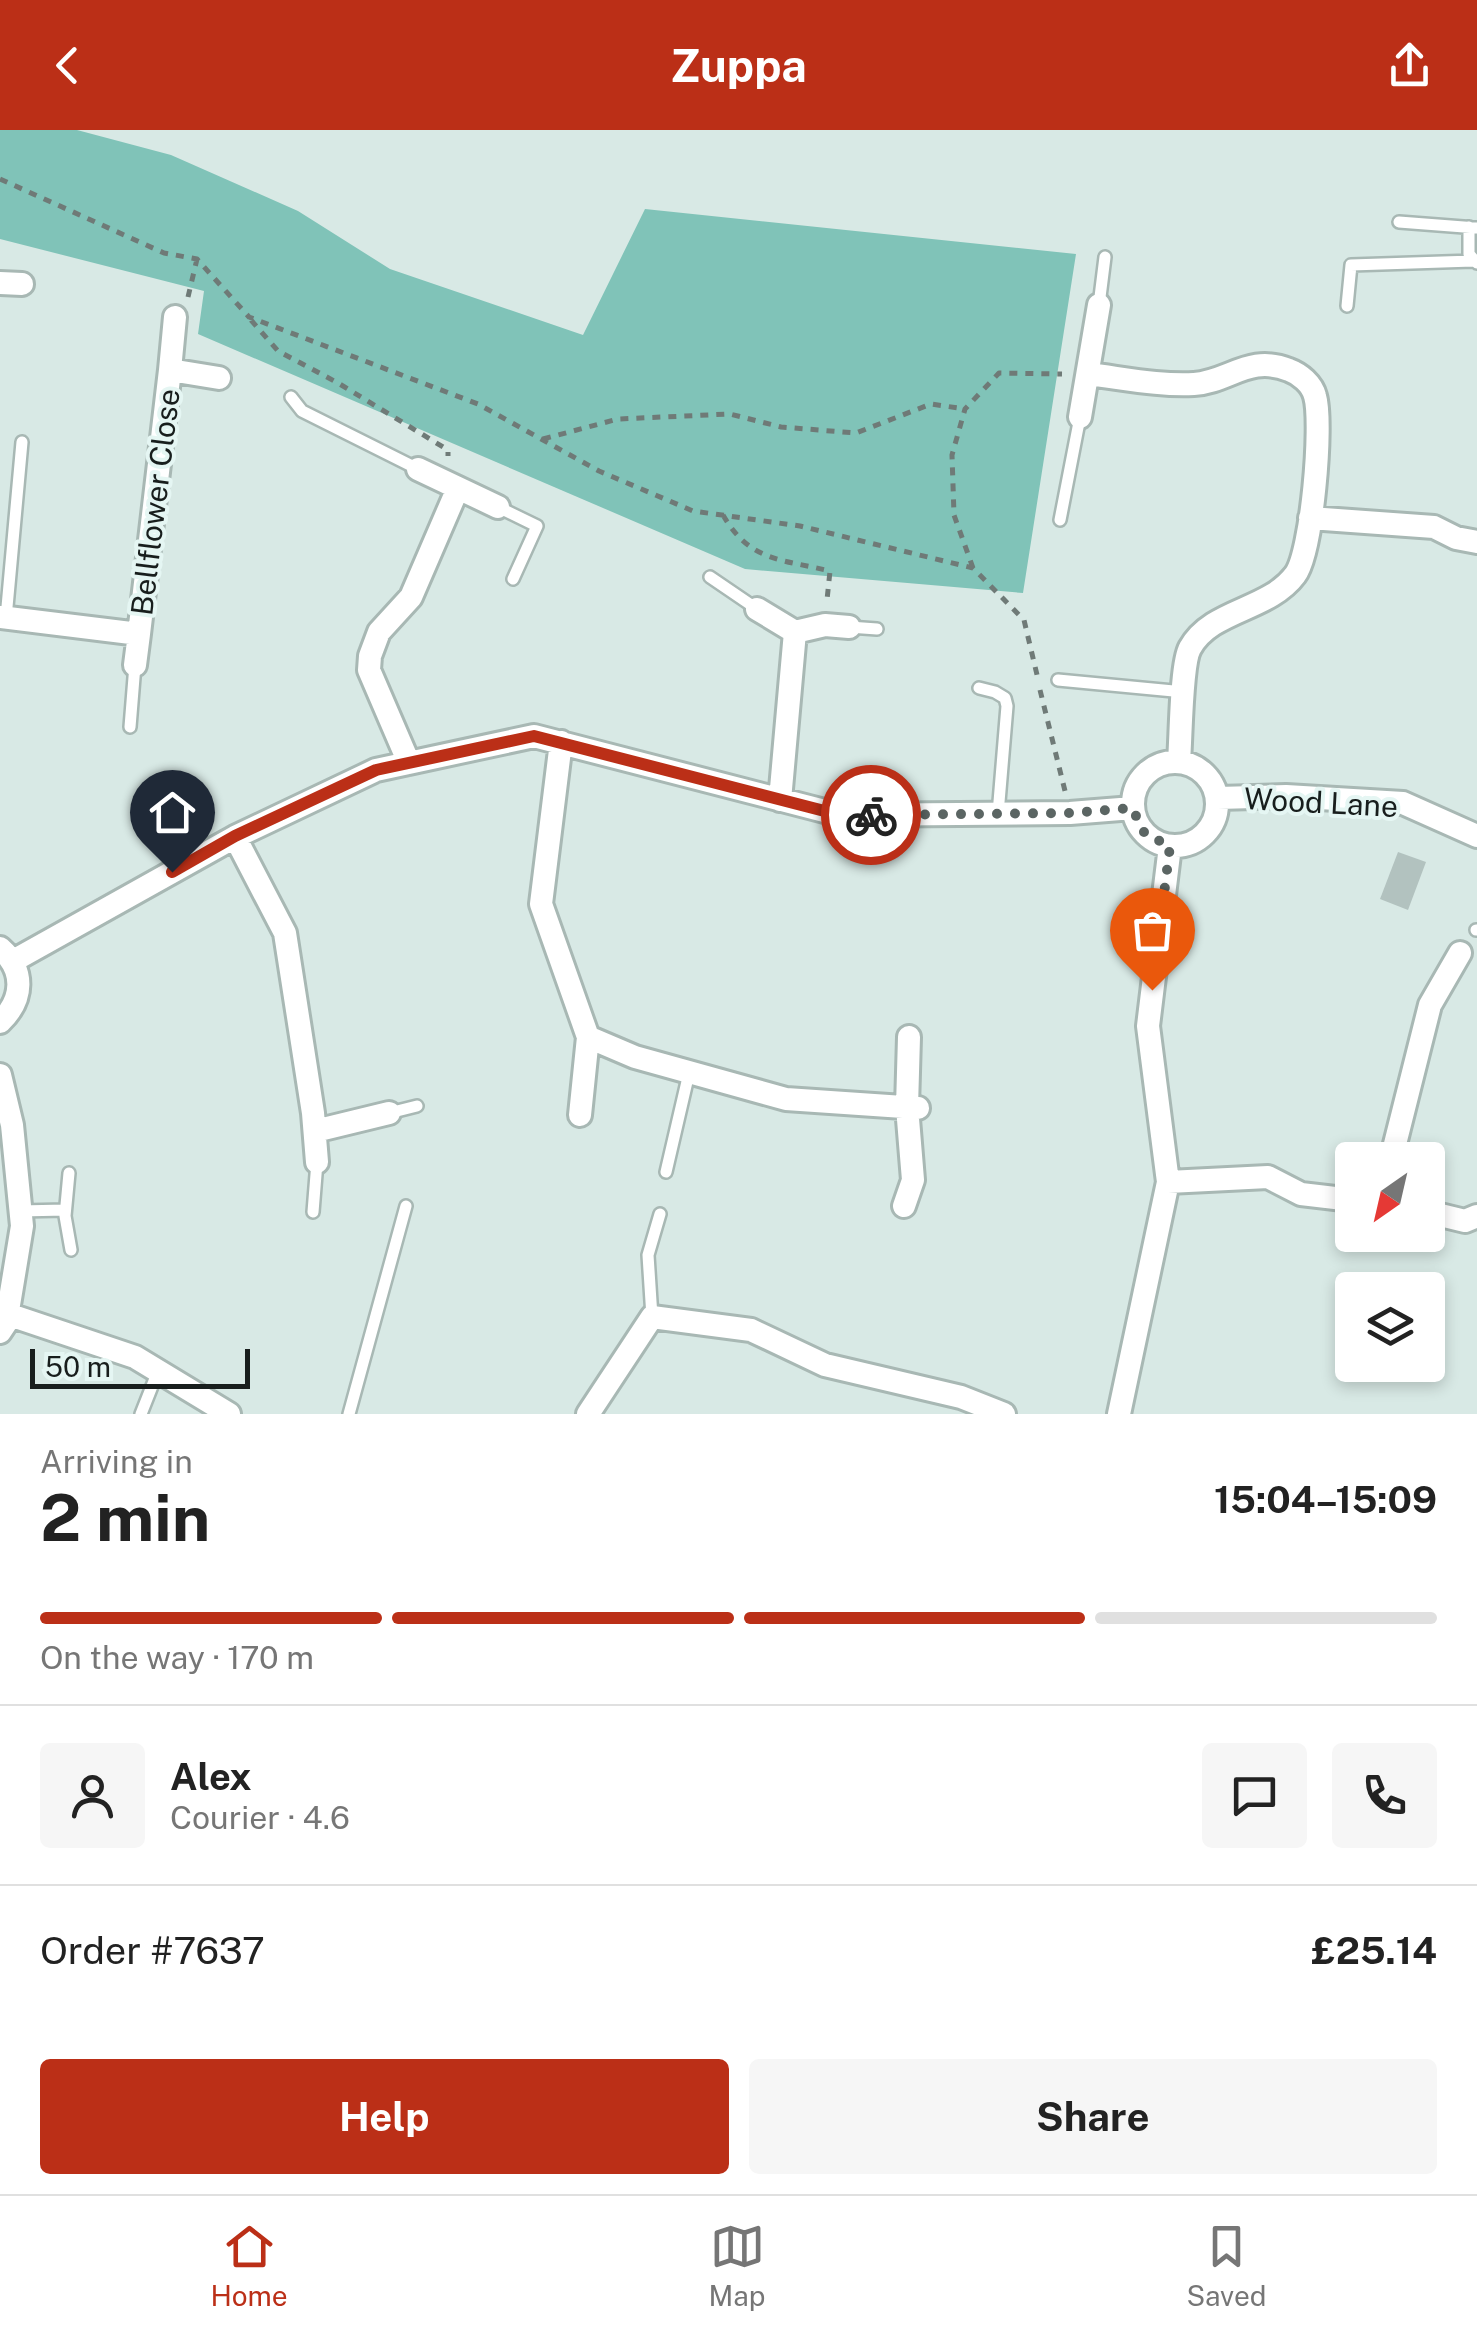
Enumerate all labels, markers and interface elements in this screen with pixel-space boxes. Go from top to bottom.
icon: back [40,38,95,93]
icon: share [1382,38,1437,93]
text: Zuppa [670,39,807,92]
street label: Bellflower Close [123,387,187,617]
courier [821,765,921,865]
pin [130,770,215,873]
street label: Wood Lane [1243,780,1399,824]
icon: home [145,785,200,840]
icon: bike [844,788,899,843]
pin [1110,888,1195,991]
icon: bag [1125,903,1180,958]
north arrow [1335,1142,1445,1252]
map controls [1335,1142,1445,1382]
button: layers [1335,1272,1445,1382]
scale bar [30,1344,250,1388]
text: 50 m [45,1350,111,1383]
text: Arriving in [40,1443,193,1480]
text: 15:04–15:09 [1214,1477,1437,1522]
text: 2 min [40,1479,210,1556]
text: On the way · 170 m [40,1639,314,1676]
button: person [40,1743,145,1848]
button: chat [1202,1743,1307,1848]
button: phone [1332,1743,1437,1848]
text: Alex [170,1754,252,1799]
text: Courier · 4.6 [170,1799,350,1836]
text: Order #7637 [40,1928,265,1973]
text: £25.14 [1311,1928,1437,1973]
button: Help [40,2059,729,2174]
button: Share [749,2059,1437,2174]
tab: Home [210,2219,288,2312]
tab: Map [709,2219,765,2312]
tab: Saved [1186,2219,1267,2312]

